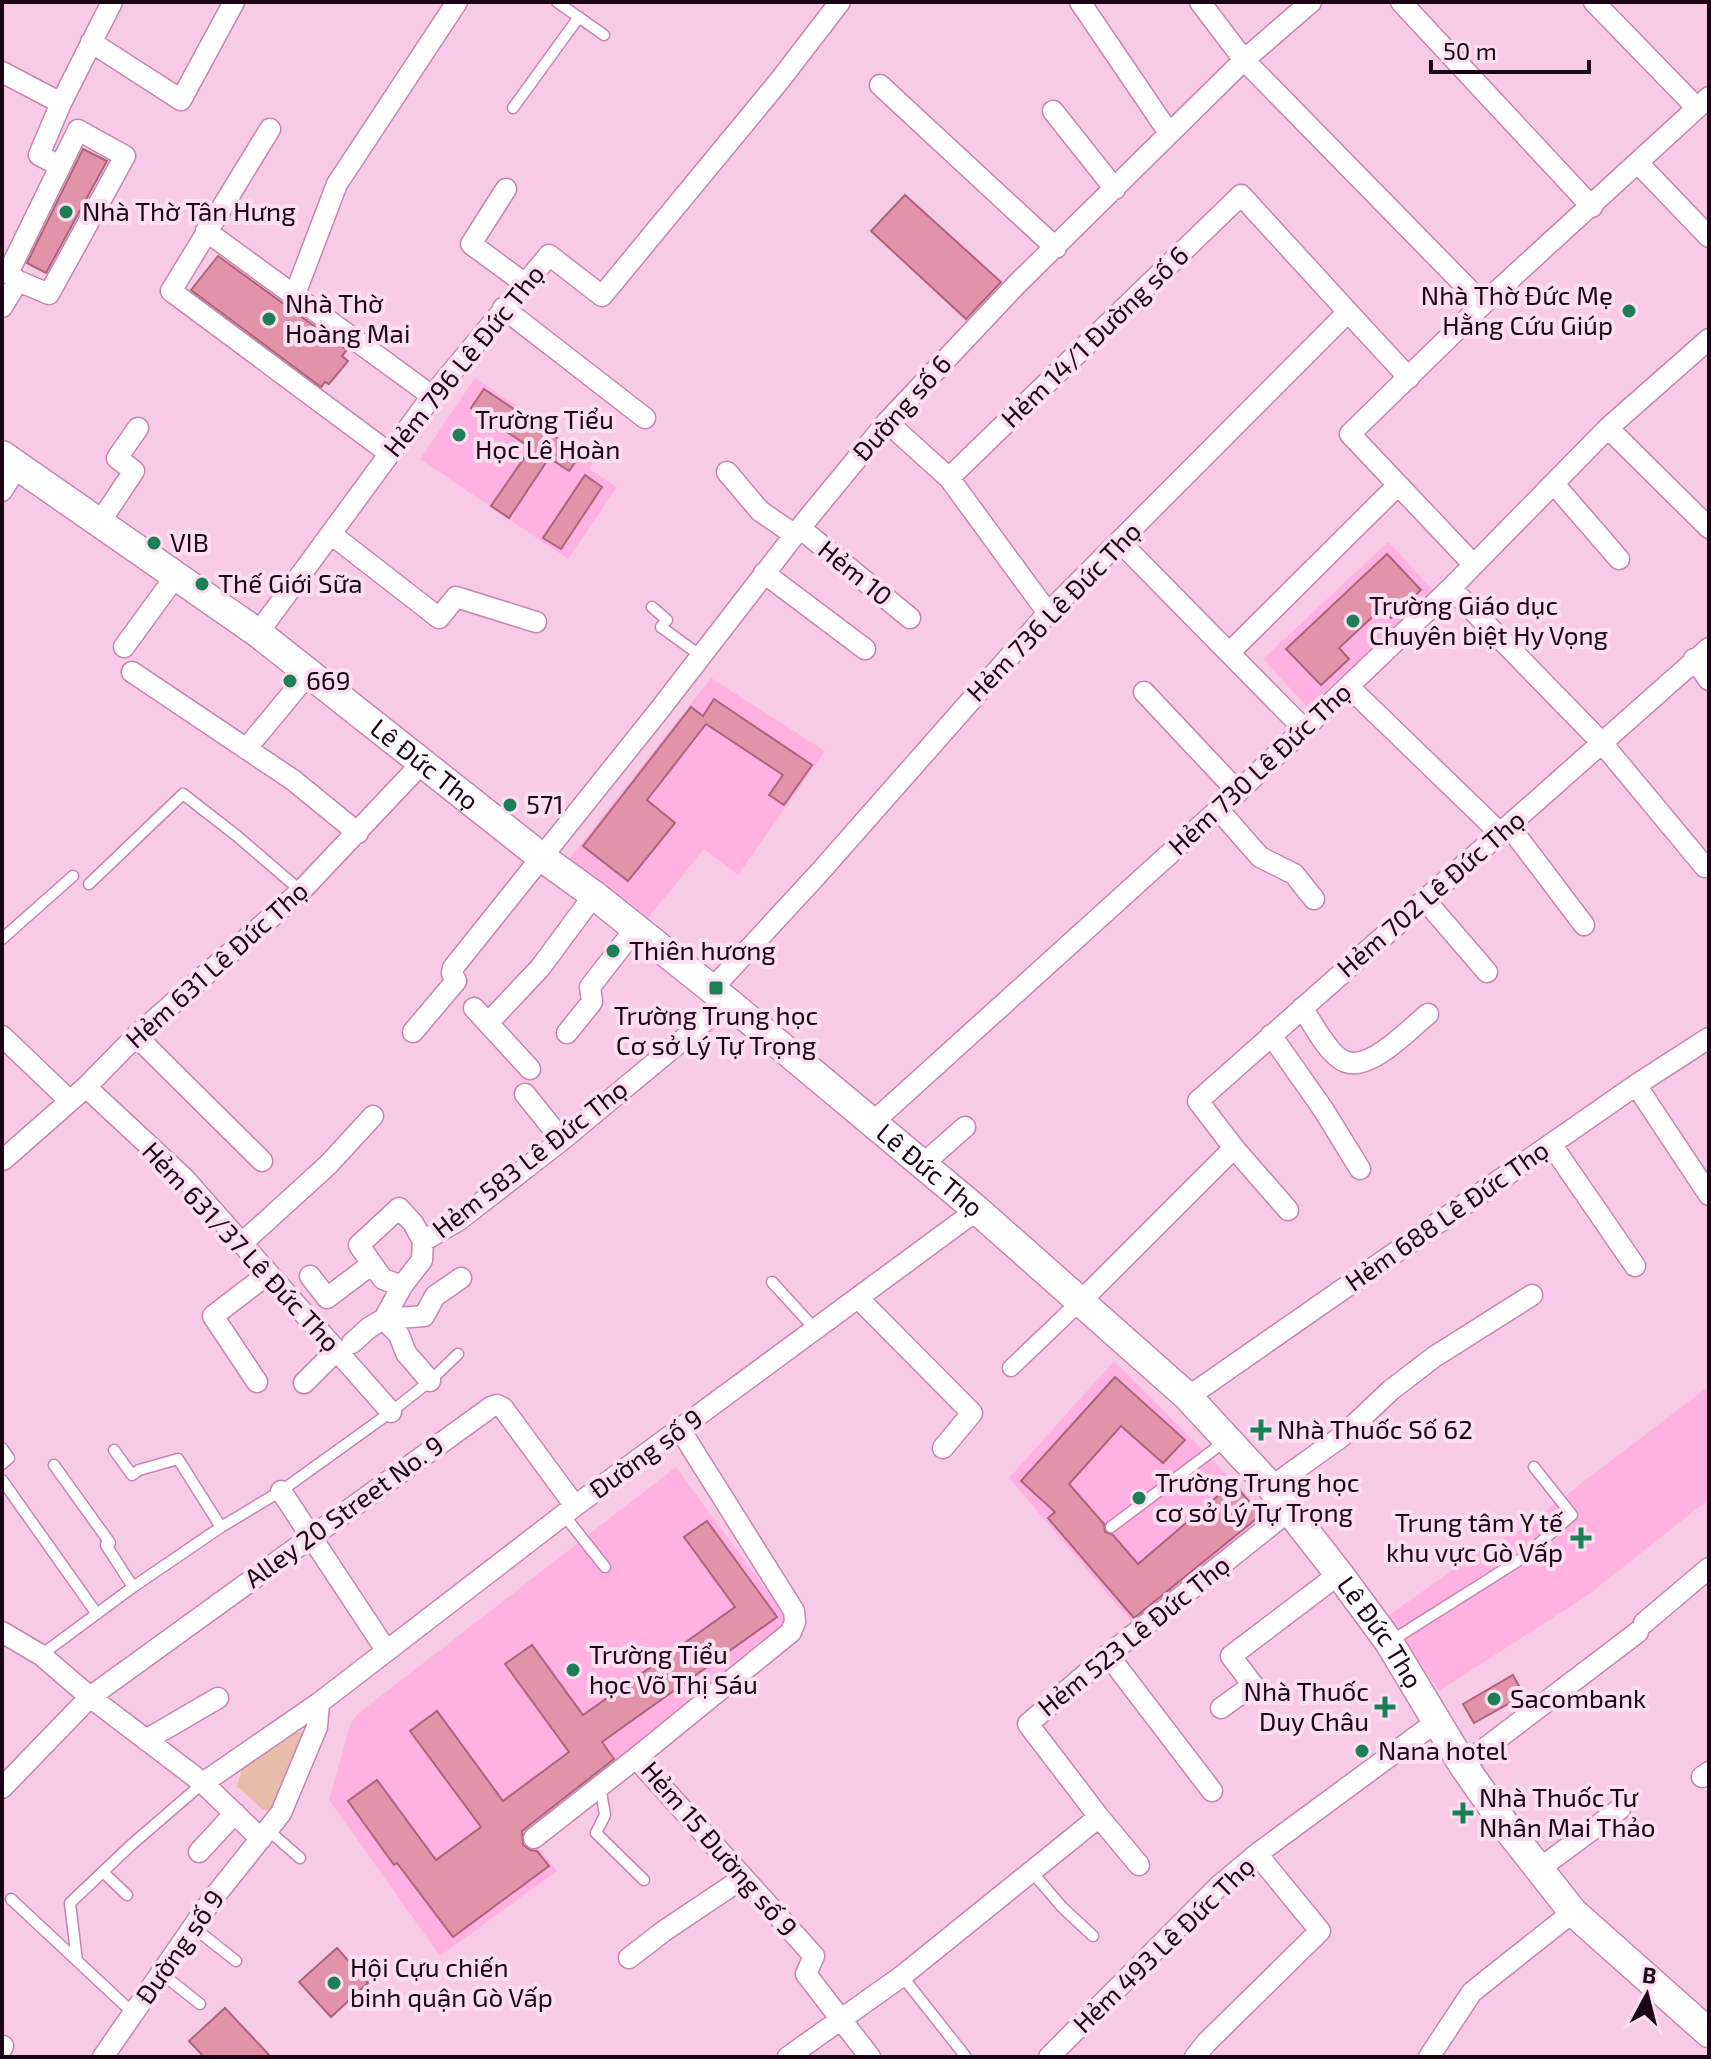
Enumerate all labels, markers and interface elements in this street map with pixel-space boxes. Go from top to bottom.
scale bar [1431,24,1589,74]
text: 50 m [1443,36,1497,65]
place label: Nhà Thờ Tân Hưng [82,195,296,226]
marker: Nhà Thờ Tân Hưng [57,203,75,221]
street label: Hẻm 14/1 Đường số 6 [994,239,1194,433]
street label: Hẻm 796 Lê Đức Thọ [376,258,550,462]
place label: Nhà Thờ Đức Mẹ Hằng Cứu Giúp [1421,279,1613,340]
place label: Nhà Thờ Hoàng Mai [285,287,410,348]
marker: Nhà Thờ Đức Mẹ Hằng Cứu Giúp [1620,302,1638,320]
marker: Nhà Thờ Hoàng Mai [260,310,278,328]
street label: Đường số 6 [845,348,957,466]
place label: Trường Tiểu Học Lê Hoàn [475,403,620,464]
marker: Trường Tiểu Học Lê Hoàn [450,426,468,444]
street label: Hẻm 736 Lê Đức Thọ [959,515,1146,707]
place label: VIB [170,526,209,557]
street label: Hẻm 10 [813,533,899,611]
marker: VIB [145,534,163,552]
place label: Thế Giới Sữa [218,567,362,598]
marker: Thế Giới Sữa [193,575,211,593]
place label: Trường Giáo dục Chuyên biệt Hy Vọng [1369,589,1608,650]
marker: Trường Giáo dục Chuyên biệt Hy Vọng [1344,612,1362,630]
place label: 669 [306,664,351,695]
marker: 669 [281,672,299,690]
street label: Hẻm 730 Lê Đức Thọ [1161,675,1357,860]
street label: Lê Đức Thọ [365,711,486,816]
place label: 571 [526,788,564,819]
marker: 571 [501,796,519,814]
street label: Hẻm 702 Lê Đức Thọ [1330,803,1530,983]
street label: Hẻm 631 Lê Đức Thọ [119,874,313,1054]
place label: Thiên hương [629,934,776,965]
marker: Thiên hương [604,942,622,960]
marker: Trường Trung học Cơ sở Lý Tự Trọng [707,979,725,997]
place label: Trường Trung học Cơ sở Lý Tự Trọng [614,999,818,1060]
street label: Hẻm 583 Lê Đức Thọ [425,1072,633,1244]
street label: Lê Đức Thọ [871,1116,990,1222]
street label: Hẻm 688 Lê Đức Thọ [1339,1133,1554,1297]
street label: Hẻm 631/37 Lê Đức Thọ [137,1135,347,1357]
street label: Đường số 9 [583,1401,708,1504]
place label: Nhà Thuốc Số 62 [1277,1413,1473,1444]
marker: Nhà Thuốc Số 62 [1252,1421,1270,1439]
street label: Alley 20 Street No. 9 [238,1428,449,1593]
place label: Trường Trung học cơ sở Lý Tự Trọng [1155,1466,1359,1527]
marker: Trường Trung học cơ sở Lý Tự Trọng [1130,1489,1148,1507]
place label: Trung tâm Y tế khu vực Gò Vấp [1386,1506,1563,1567]
marker: Trung tâm Y tế khu vực Gò Vấp [1570,1527,1592,1549]
street label: Hẻm 523 Lê Đức Thọ [1031,1548,1235,1722]
street label: Lê Đức Thọ [1332,1569,1430,1693]
place label: Trường Tiểu học Võ Thị Sáu [589,1638,758,1699]
marker: Trường Tiểu học Võ Thị Sáu [564,1661,582,1679]
place label: Nhà Thuốc Duy Châu [1244,1675,1369,1736]
place label: Sacombank [1510,1682,1646,1713]
marker: Sacombank [1485,1690,1503,1708]
marker: Nhà Thuốc Duy Châu [1376,1698,1394,1716]
place label: Nana hotel [1378,1734,1507,1765]
marker: Nana hotel [1353,1742,1371,1760]
street label: Hẻm 15 Đường số 9 [636,1754,805,1942]
place label: Nhà Thuốc Tư Nhân Mai Thảo [1479,1781,1656,1842]
marker: Nhà Thuốc Tư Nhân Mai Thảo [1454,1804,1472,1822]
street label: Hẻm 493 Lê Đức Thọ [1066,1849,1260,2038]
street label: Đường số 9 [128,1883,229,2009]
place label: Hội Cựu chiến binh quận Gò Vấp [350,1951,553,2012]
north arrow [1607,1955,1687,2035]
text: B [1641,1960,1658,1988]
marker: Hội Cựu chiến binh quận Gò Vấp [325,1974,343,1992]

